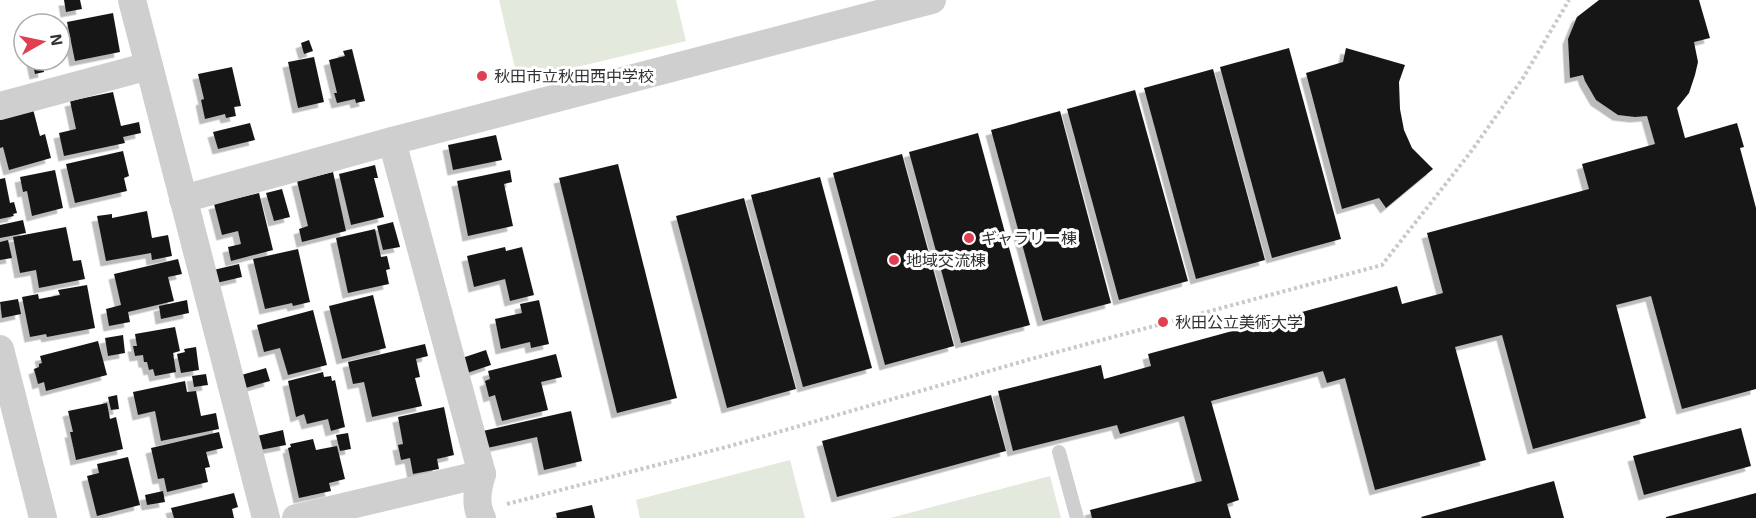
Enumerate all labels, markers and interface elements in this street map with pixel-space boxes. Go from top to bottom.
north arrow [12,12,72,72]
text: N [47,32,68,47]
place label: 秋田市立秋田西中学校 [494,66,654,85]
marker: 秋田市立秋田西中学校 [475,69,489,83]
place label: ギャラリー棟 [981,228,1077,247]
marker: ギャラリー棟 [962,231,976,245]
place label: 地域交流棟 [906,250,986,269]
marker: 地域交流棟 [887,253,901,267]
place label: 秋田公立美術大学 [1175,312,1303,331]
marker: 秋田公立美術大学 [1156,315,1170,329]

